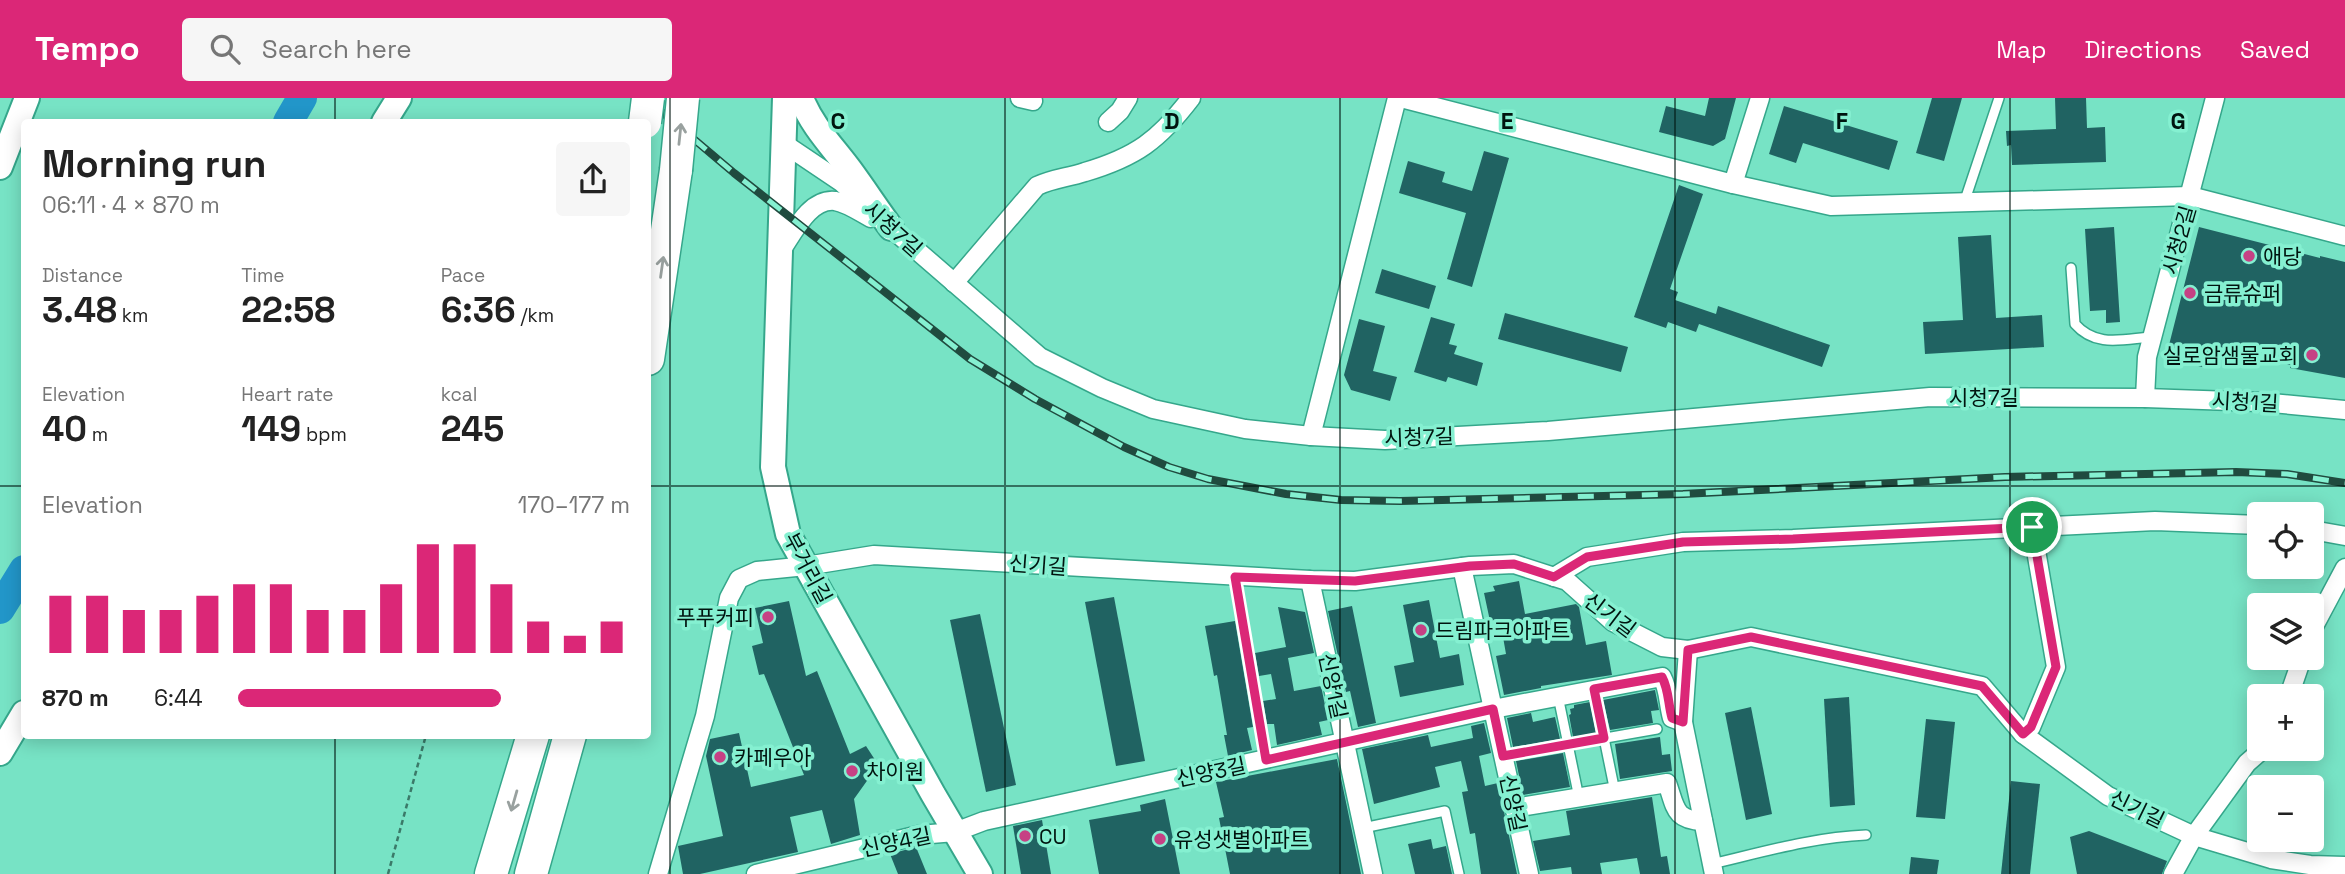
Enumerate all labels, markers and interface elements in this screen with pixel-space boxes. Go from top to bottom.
search box [182,18,672,81]
text: Tempo [35,28,140,70]
icon: search [206,30,244,68]
text: Search here [262,32,412,66]
text: Map [1996,34,2046,65]
text: Directions [2084,34,2202,65]
text: Saved [2240,34,2310,65]
text: C [831,106,845,136]
text: D [1164,106,1180,136]
text: E [1501,106,1513,136]
text: F [1836,106,1848,136]
text: G [2170,106,2186,136]
one-way arrow [673,123,686,146]
text: Morning run [42,140,267,188]
button: share [556,142,630,216]
text: 06:11 · 4 × 870 m [42,190,220,220]
street label: 시청7길 [858,196,928,262]
street label: 시청2길 [2156,202,2202,278]
place label: 애당 [2263,243,2302,270]
marker: 애당 [2241,248,2257,264]
one-way arrow [656,256,669,279]
text: Distance [42,263,123,288]
text: Time [241,263,285,288]
text: Pace [441,263,485,288]
place label: 금류슈퍼 [2204,280,2281,307]
marker: 금류슈퍼 [2182,285,2198,301]
text: 3.48 [42,288,117,332]
text: 22:58 [241,288,335,332]
text: 6:36 [441,288,516,332]
text: km [117,303,148,328]
text: /km [516,303,554,328]
place label: 실로암샘물교회 [2163,342,2298,369]
marker: 실로암샘물교회 [2304,347,2320,363]
text: Elevation [42,382,125,407]
text: Heart rate [241,382,334,407]
text: kcal [441,382,477,407]
street label: 시청7길 [1949,384,2019,411]
street label: 시청1길 [2211,387,2279,417]
text: 40 [42,407,87,451]
text: 149 [241,407,301,451]
text: 245 [441,407,504,451]
text: m [87,422,108,447]
text: bpm [301,422,347,447]
street label: 시청7길 [1384,422,1454,452]
text: Elevation [42,490,143,520]
text: 170–177 m [518,490,630,520]
pin [2002,497,2062,557]
map controls [2247,502,2324,852]
button: locate [2247,502,2324,579]
icon: arrive [2013,508,2051,546]
street label: 부거리길 [778,528,838,608]
street label: 신기길 [1008,550,1068,580]
street label: 신기길 [1579,587,1641,643]
button: layers [2247,593,2324,670]
place label: 푸푸커피 [677,604,754,631]
marker: 푸푸커피 [760,609,776,625]
place label: 드림파크아파트 [1435,617,1570,644]
marker: 드림파크아파트 [1413,622,1429,638]
street label: 신양1길 [1313,651,1353,721]
text: 870 m [42,683,109,713]
text: 6:44 [154,683,203,713]
button: + [2247,684,2324,761]
place label: 카페우아 [734,744,811,771]
marker: 카페우아 [712,749,728,765]
street label: 신양3길 [1174,751,1248,793]
place label: 차이원 [866,758,924,785]
marker: 차이원 [844,763,860,779]
street label: 신양길 [1494,772,1532,834]
button: − [2247,775,2324,852]
street label: 신기길 [2105,784,2169,834]
one-way arrow [507,789,520,811]
street label: 신양4길 [858,821,934,863]
place label: CU [1039,823,1066,850]
place label: 유성샛별아파트 [1174,826,1309,853]
marker: CU [1017,828,1033,844]
marker: 유성샛별아파트 [1152,831,1168,847]

